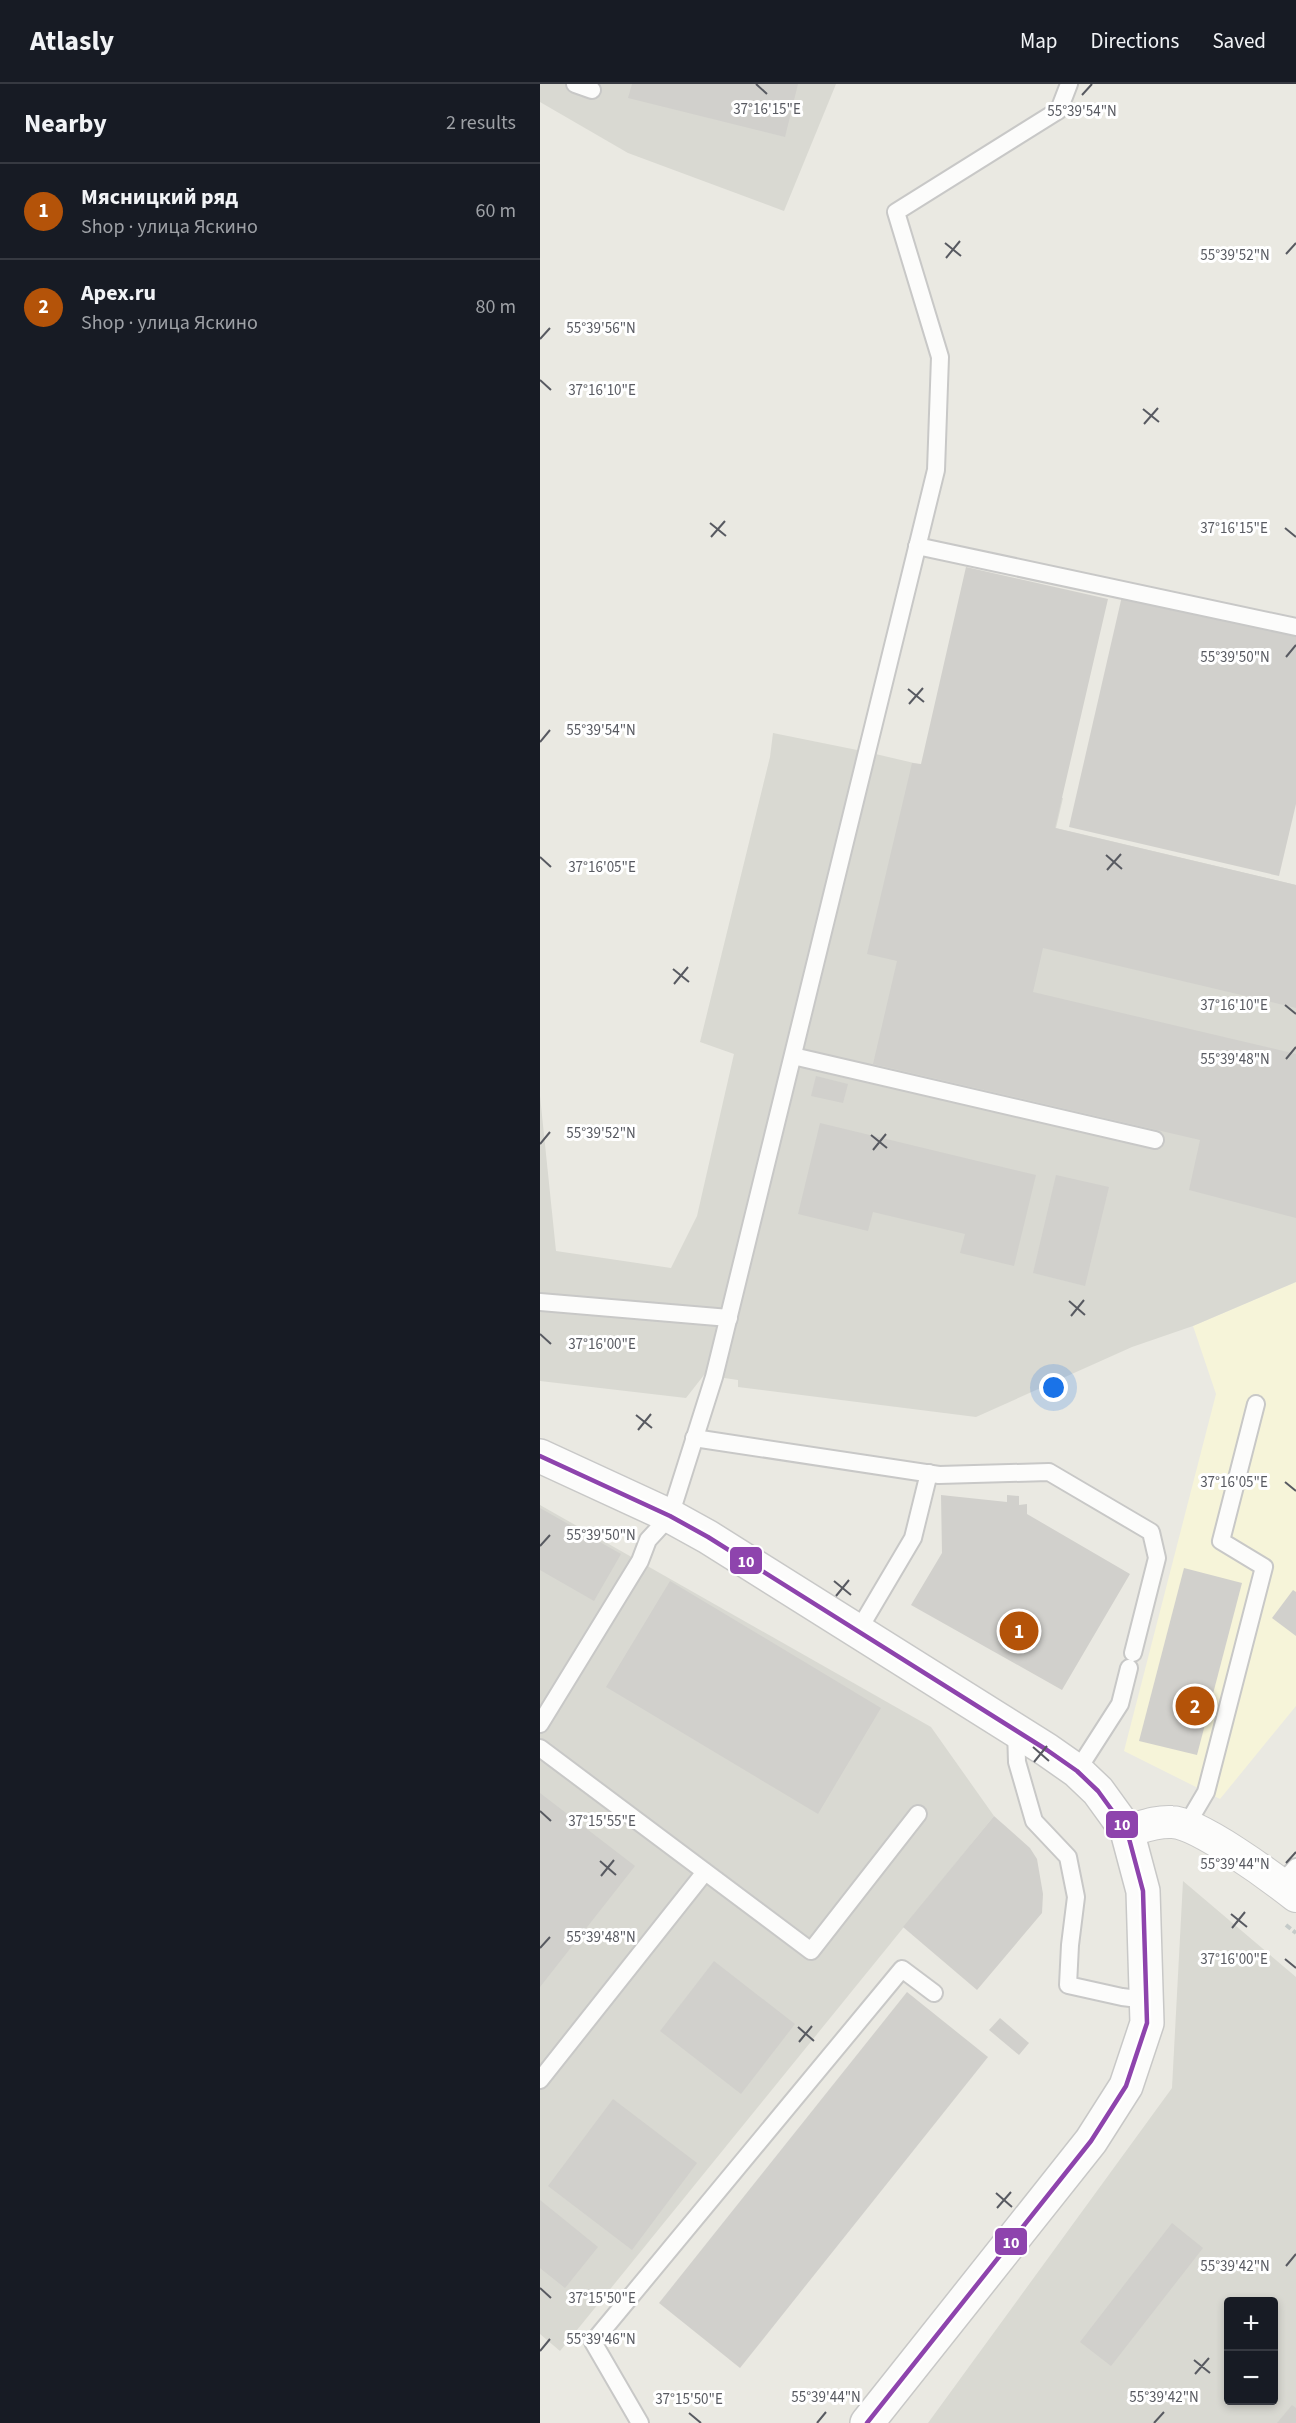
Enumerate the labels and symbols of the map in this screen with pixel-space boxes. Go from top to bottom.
text: 37°16'15"E [733,99,801,120]
text: 55°39'54"N [1047,101,1117,122]
text: 55°39'52"N [1200,245,1270,266]
text: 55°39'56"N [566,318,636,339]
text: 37°16'10"E [568,380,636,401]
text: 37°16'15"E [1200,518,1268,539]
text: 55°39'50"N [1200,647,1270,668]
text: 55°39'54"N [566,720,636,741]
text: 37°16'05"E [568,857,636,878]
text: 37°16'10"E [1200,995,1268,1016]
text: 55°39'48"N [1200,1049,1270,1070]
text: 55°39'52"N [566,1123,636,1144]
text: 37°16'00"E [568,1334,636,1355]
your location [1039,1373,1068,1402]
text: 37°16'05"E [1200,1472,1268,1493]
text: 55°39'50"N [566,1525,636,1546]
line badge: 10 [729,1546,763,1575]
text: 10 [738,1551,754,1573]
pin: 1 [1000,1608,1038,1654]
pin: 2 [1176,1684,1214,1728]
line badge: 10 [1105,1810,1139,1839]
text: 37°15'55"E [568,1811,636,1832]
text: 10 [1114,1814,1130,1836]
text: 55°39'44"N [1200,1854,1270,1875]
text: 55°39'48"N [566,1927,636,1948]
text: 37°16'00"E [1200,1949,1268,1970]
line badge: 10 [994,2227,1028,2256]
text: 10 [1003,2232,1019,2254]
text: 55°39'42"N [1200,2256,1270,2277]
text: 37°15'50"E [568,2288,636,2309]
text: 55°39'46"N [566,2329,636,2350]
text: 55°39'44"N [791,2387,861,2408]
text: 55°39'42"N [1129,2387,1199,2408]
text: 37°15'50"E [655,2389,723,2410]

